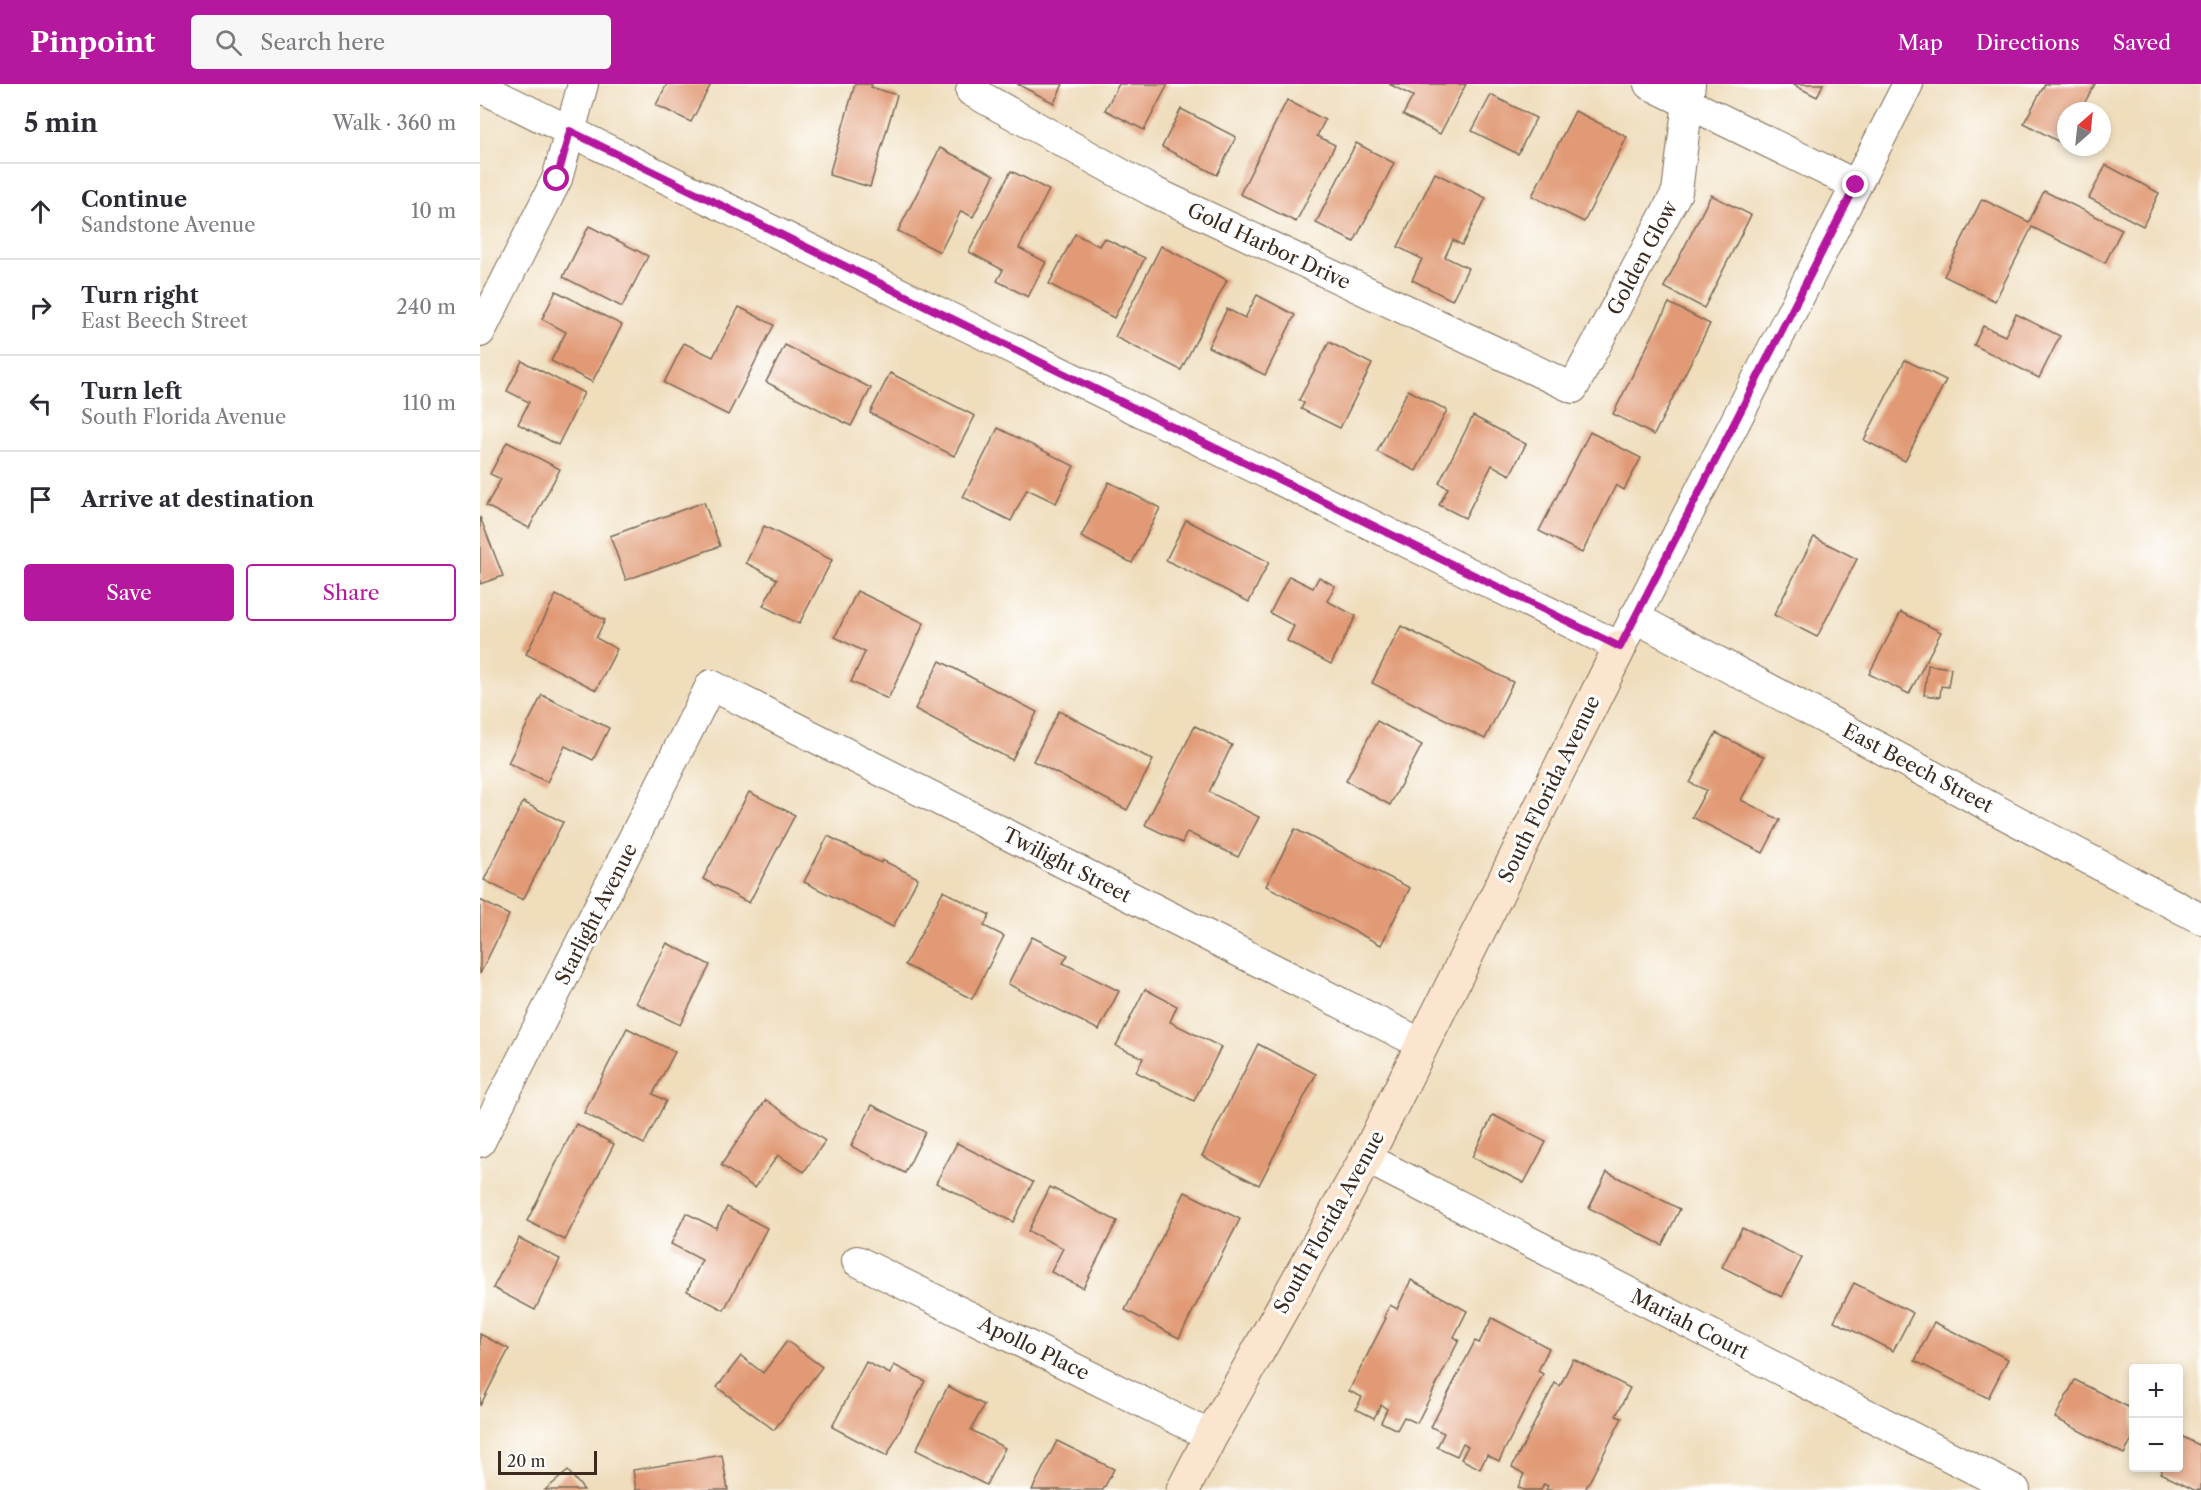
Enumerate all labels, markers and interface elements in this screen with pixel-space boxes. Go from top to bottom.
search box [191,15,611,69]
text: Pinpoint [30,25,155,59]
icon: search [212,26,245,59]
text: Search here [260,29,385,56]
text: Map [1898,30,1943,55]
text: Directions [1976,30,2080,55]
text: Saved [2113,30,2171,55]
north arrow [2057,102,2111,156]
text: 5 min [24,107,98,139]
text: Walk · 360 m [333,111,456,135]
route start [543,165,569,191]
route end [1842,171,1868,197]
text: Continue [81,186,187,213]
icon: ahead [24,195,57,228]
street label: Golden Glow [1602,196,1682,319]
street label: Gold Harbor Drive [1184,198,1354,294]
text: 10 m [411,199,456,223]
text: Sandstone Avenue [81,213,255,237]
text: Turn right [81,282,199,309]
icon: right [24,291,57,324]
text: 240 m [396,295,456,319]
text: East Beech Street [81,309,248,333]
text: Turn left [81,378,182,405]
icon: left [24,387,57,420]
text: 110 m [403,391,456,415]
text: South Florida Avenue [81,405,286,429]
icon: arrive [24,483,57,516]
text: Arrive at destination [81,486,314,513]
button: Save [24,564,234,621]
button: Share [246,564,456,621]
street label: South Florida Avenue [1493,692,1605,886]
street label: East Beech Street [1839,718,1997,818]
street label: Twilight Street [999,822,1135,908]
street label: Starlight Avenue [550,839,642,989]
street label: South Florida Avenue [1269,1126,1389,1318]
street label: Mariah Court [1627,1284,1753,1364]
street label: Apollo Place [974,1310,1093,1385]
map controls [2129,1364,2183,1472]
button: + [2129,1364,2183,1418]
button: − [2129,1418,2183,1472]
scale bar [498,1448,597,1476]
text: 20 m [507,1451,546,1471]

